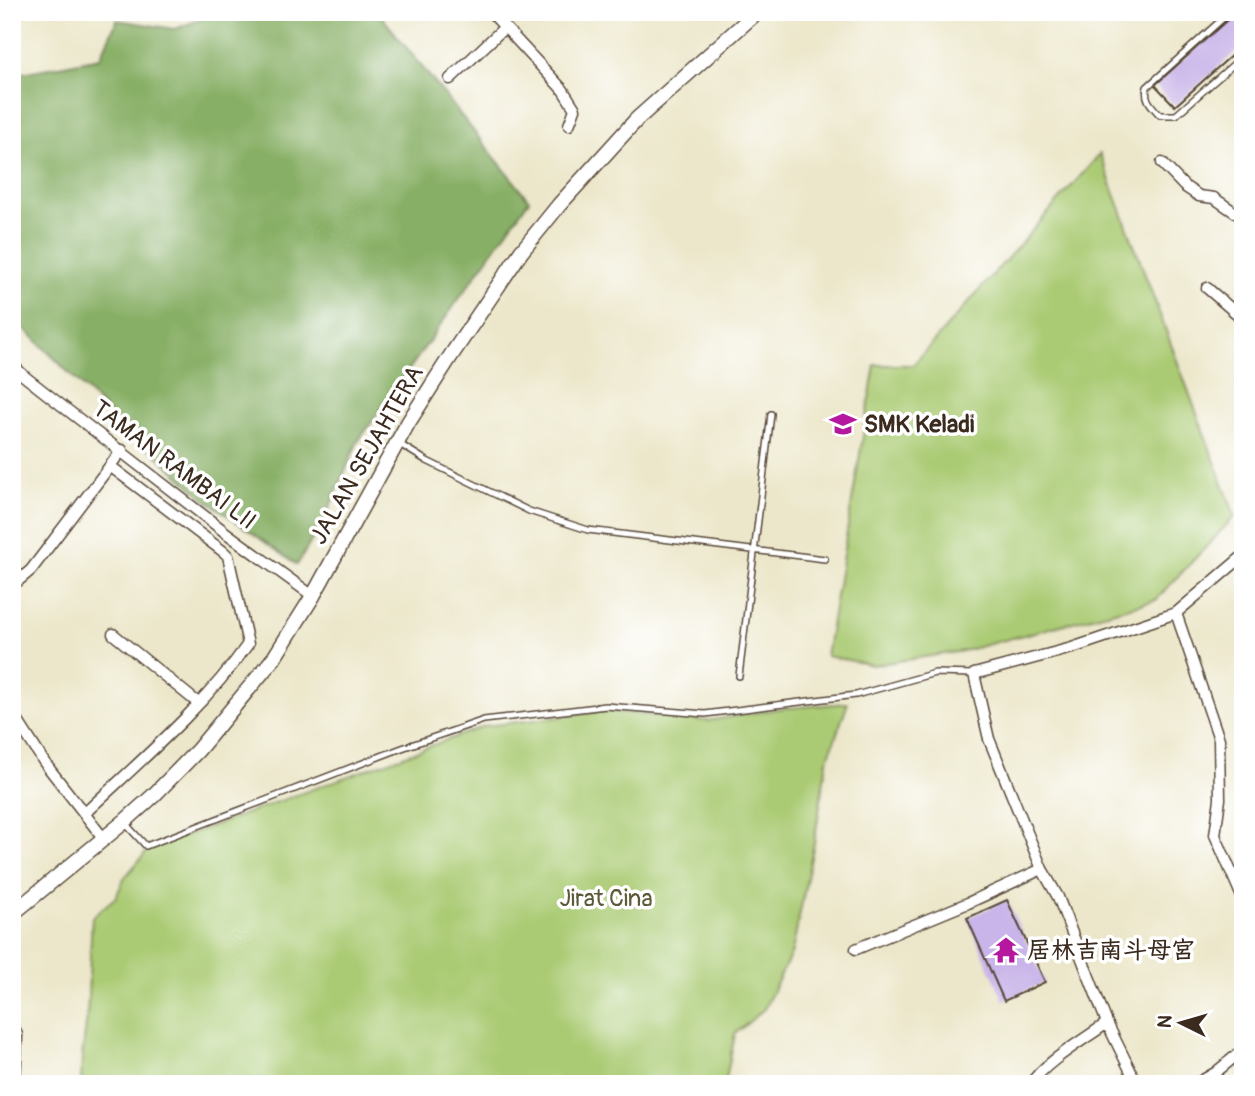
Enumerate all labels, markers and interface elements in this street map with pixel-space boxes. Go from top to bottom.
street label: JALAN SEJAHTERA [304,360,430,550]
street label: TAMAN RAMBAI LII [86,394,262,536]
school or university icon: SMK Keladi [828,409,858,439]
place label: SMK Keladi [864,410,974,439]
park label: Jirat Cina [559,884,653,913]
temple icon: 居林吉南斗母宫 [991,935,1021,965]
place label: 居林吉南斗母宫 [1027,936,1195,965]
north arrow [1146,988,1216,1058]
text: N [1153,1014,1178,1029]

